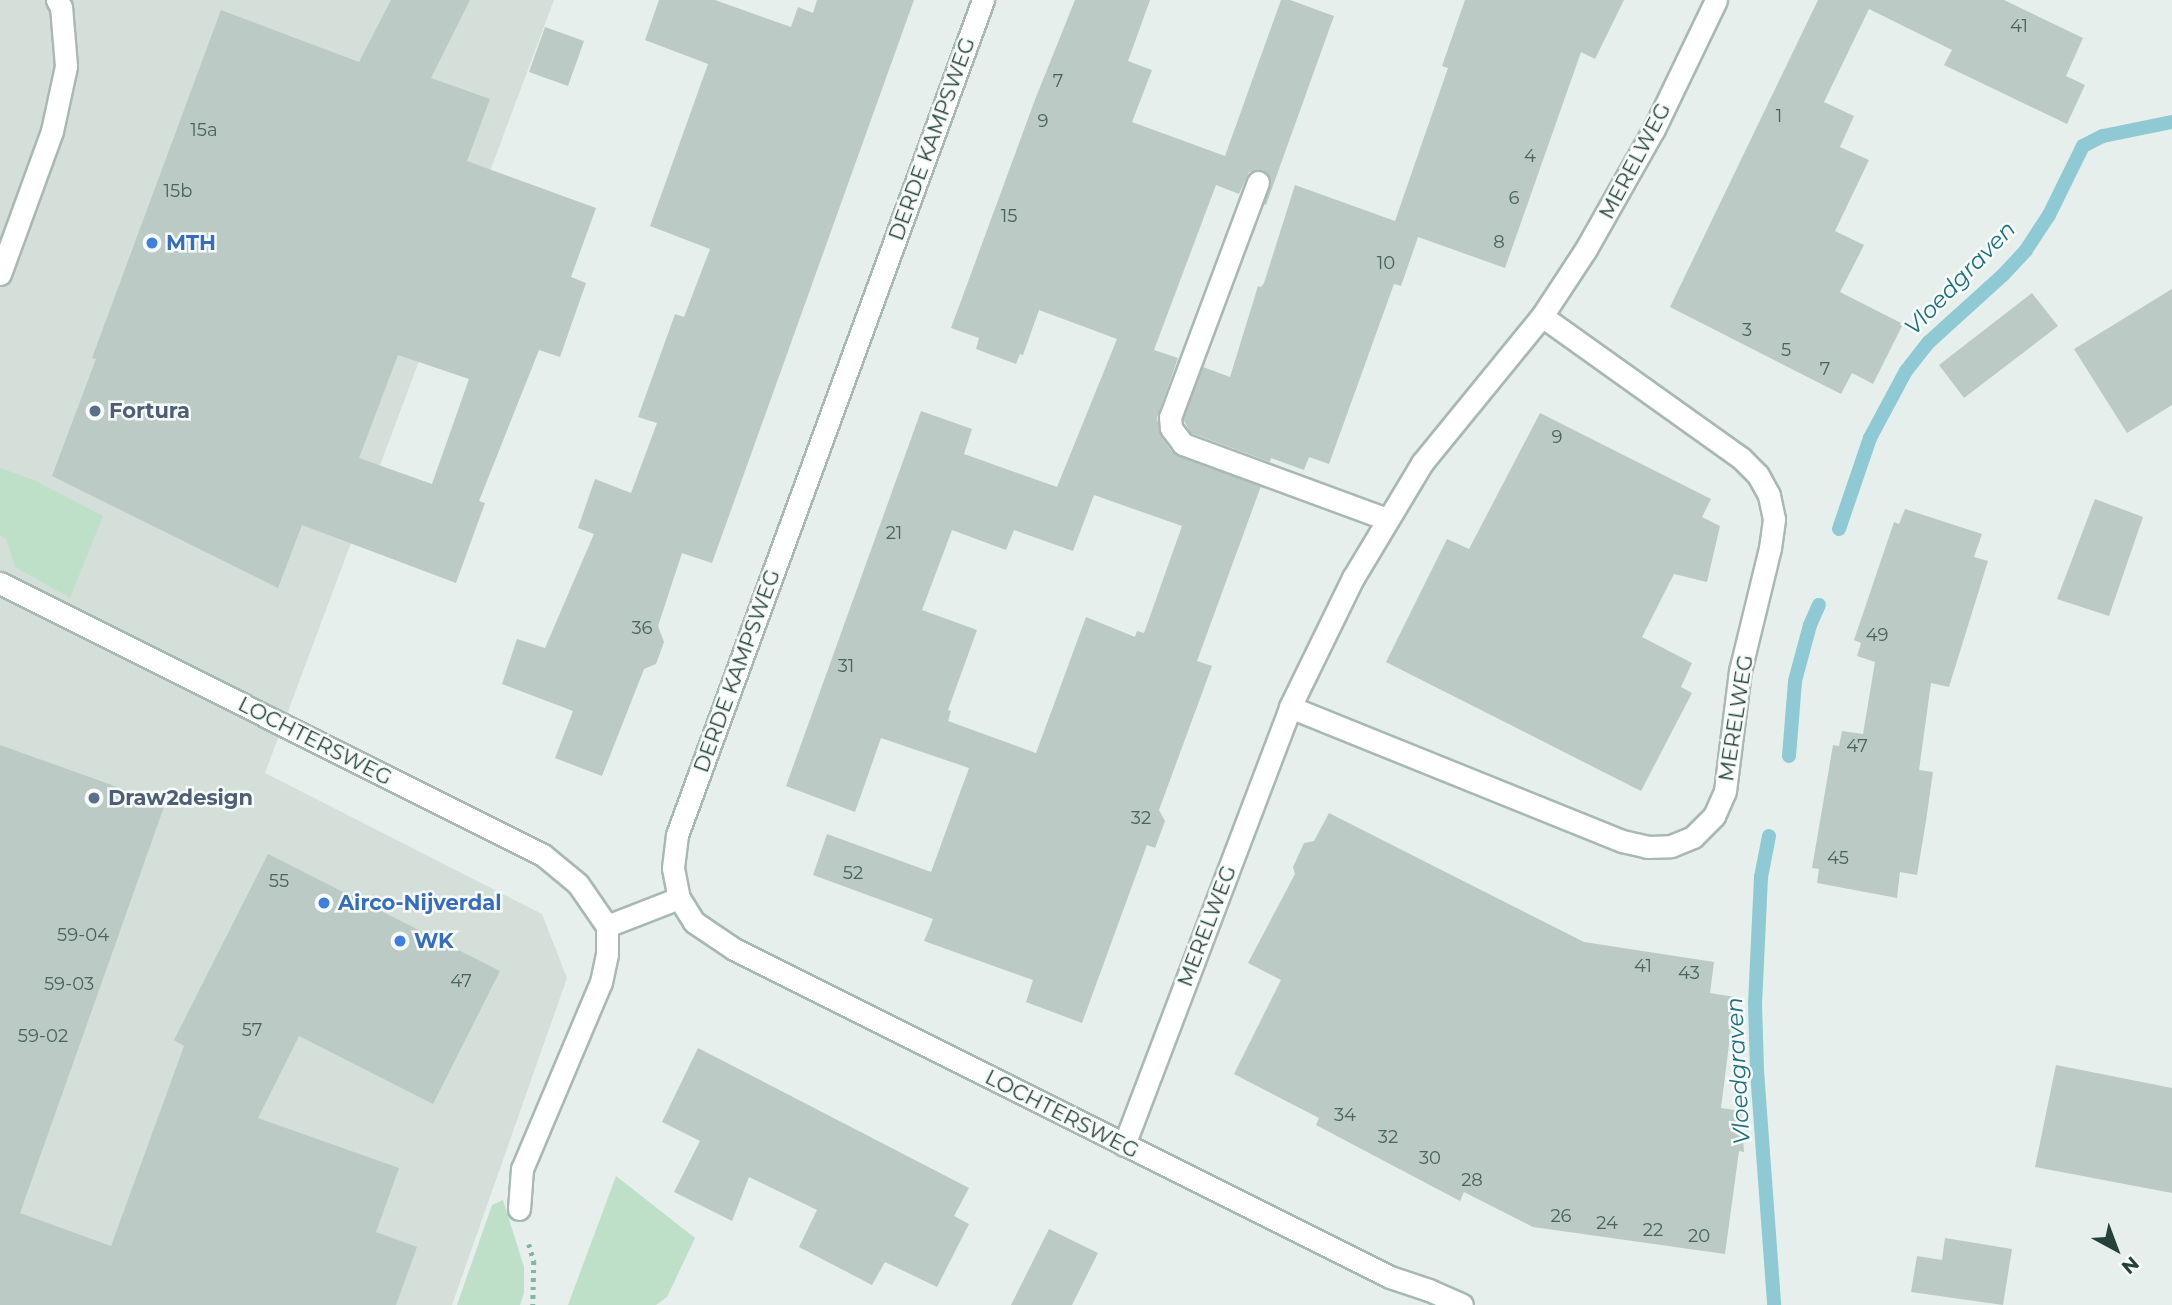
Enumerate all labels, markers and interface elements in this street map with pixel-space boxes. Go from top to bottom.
house number: 41 [2010,15,2028,37]
street label: DERDE KAMPSWEG [884,34,980,244]
house number: 7 [1053,70,1063,92]
street label: MERELWEG [1594,99,1676,223]
house number: 1 [1776,105,1782,127]
house number: 9 [1038,110,1048,132]
house number: 15a [190,119,218,141]
house number: 4 [1524,145,1536,167]
house number: 15b [164,180,192,202]
house number: 6 [1509,187,1519,209]
house number: 15 [1001,205,1017,227]
water label: Vloedgraven [1899,215,2021,341]
place label: MTH [166,230,216,256]
house number: 8 [1493,231,1505,253]
marker: MTH [144,235,160,251]
house number: 10 [1377,252,1395,274]
house number: 3 [1742,319,1752,341]
house number: 5 [1781,339,1791,361]
house number: 7 [1820,358,1830,380]
place label: Fortura [109,398,190,424]
marker: Fortura [87,403,103,419]
house number: 9 [1552,426,1562,448]
house number: 21 [886,522,902,544]
street label: DERDE KAMPSWEG [689,566,785,776]
house number: 36 [631,617,653,639]
house number: 49 [1866,624,1888,646]
street label: MERELWEG [1714,653,1758,783]
house number: 31 [838,655,854,677]
street label: LOCHTERSWEG [234,691,396,791]
house number: 47 [1846,735,1868,757]
place label: Draw2design [108,785,253,811]
marker: Draw2design [86,790,102,806]
house number: 32 [1131,807,1151,829]
house number: 45 [1827,847,1849,869]
house number: 52 [843,862,863,884]
street label: MERELWEG [1172,862,1242,990]
house number: 55 [269,870,289,892]
place label: Airco-Nijverdal [338,890,502,916]
marker: Airco-Nijverdal [316,895,332,911]
house number: 59-04 [57,924,109,946]
place label: WK [414,928,454,954]
marker: WK [392,933,408,949]
house number: 41 [1634,955,1652,977]
house number: 43 [1678,962,1700,984]
house number: 47 [450,970,472,992]
house number: 59-03 [44,973,94,995]
water label: Vloedgraven [1720,997,1756,1145]
house number: 57 [242,1019,262,1041]
house number: 59-02 [18,1025,68,1047]
street label: LOCHTERSWEG [981,1064,1143,1164]
house number: 34 [1334,1104,1356,1126]
house number: 32 [1378,1126,1398,1148]
house number: 30 [1419,1147,1441,1169]
house number: 28 [1461,1169,1483,1191]
house number: 26 [1550,1205,1572,1227]
house number: 24 [1596,1212,1618,1234]
north arrow [2081,1214,2151,1284]
house number: 22 [1643,1219,1663,1241]
house number: 20 [1688,1225,1710,1247]
text: N [2117,1252,2143,1279]

